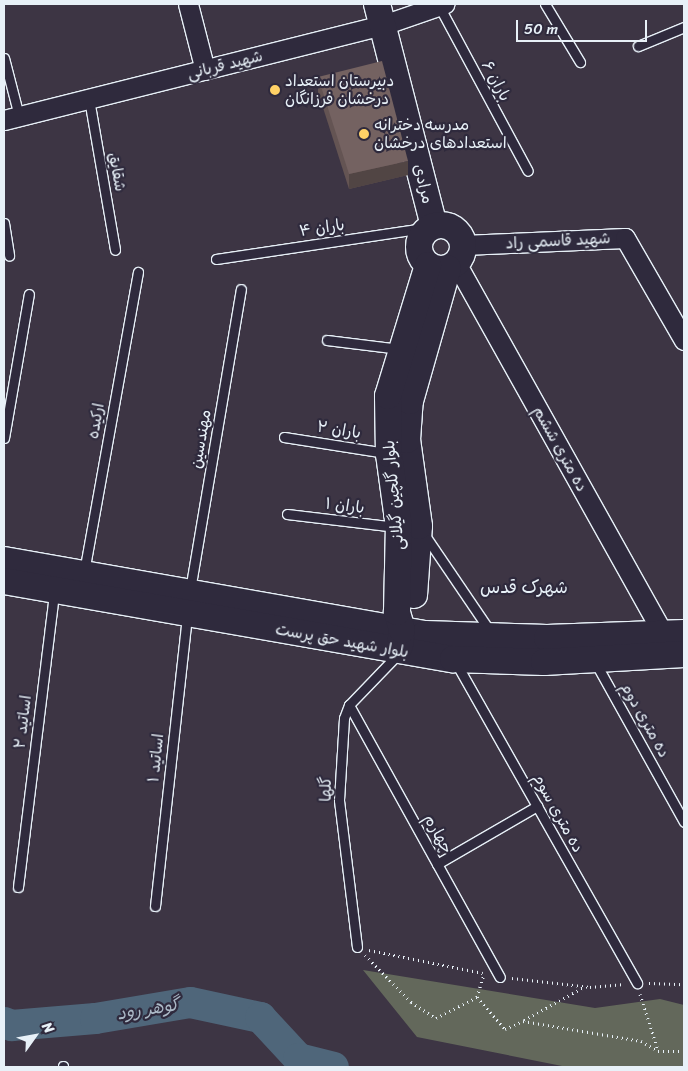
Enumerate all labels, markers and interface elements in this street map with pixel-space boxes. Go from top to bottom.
scale bar [518,10,649,42]
text: 50 m [524,16,558,42]
street label: شهید قربانی [185,46,265,84]
street label: باران ۶ [477,57,515,105]
place label: دبیرستان استعداد درخشان فرزانگان [285,71,394,109]
marker: دبیرستان استعداد درخشان فرزانگان [269,84,281,96]
place label: مدرسه دخترانه استعدادهای درخشان [374,115,507,153]
marker: مدرسه دخترانه استعدادهای درخشان [358,128,370,140]
street label: شقایق [104,151,130,193]
street label: مرادی [409,162,437,206]
street label: باران ۴ [298,215,346,241]
street label: شهید قاسمی راد [505,229,611,253]
street label: ارکیده [83,402,109,440]
street label: ده متری ششم [529,403,591,495]
street label: مهندسین [186,408,216,470]
street label: باران ۲ [316,417,362,443]
street label: بلوار گلچین گیلانی [380,439,408,551]
street label: باران ۱ [324,494,366,518]
district label: شهرک قدس [480,576,568,598]
street label: بلوار شهید حق پرست [274,620,410,662]
street label: ده متری دوم [616,679,674,761]
street label: اساتید ۲ [10,694,36,750]
street label: اساتید ۱ [144,733,168,783]
street label: ده متری سوم [528,770,588,856]
street label: گلها [316,776,336,802]
street label: چهارم [419,811,457,857]
water label: گوهر رود [115,993,181,1025]
north arrow [10,1011,60,1061]
text: N [35,1017,61,1039]

